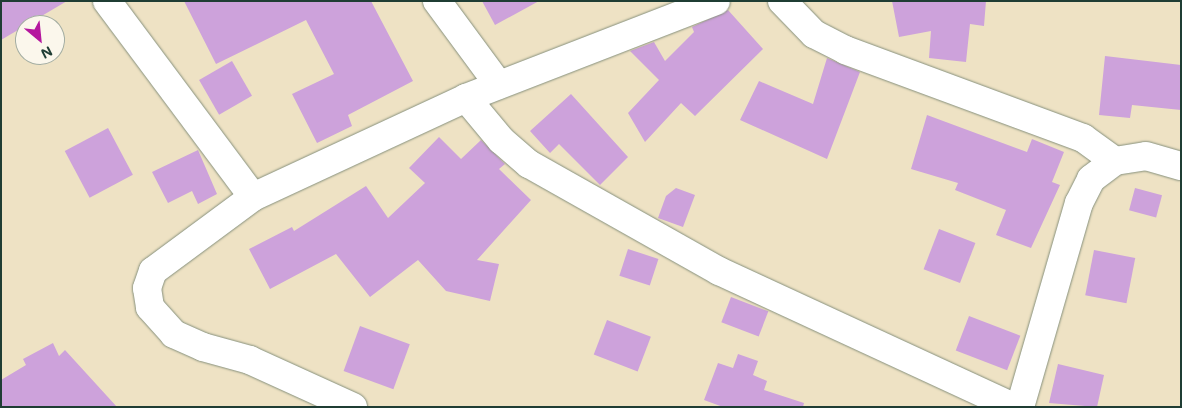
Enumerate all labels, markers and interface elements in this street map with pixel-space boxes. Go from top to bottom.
north arrow [15,15,65,65]
text: N [38,42,56,64]

